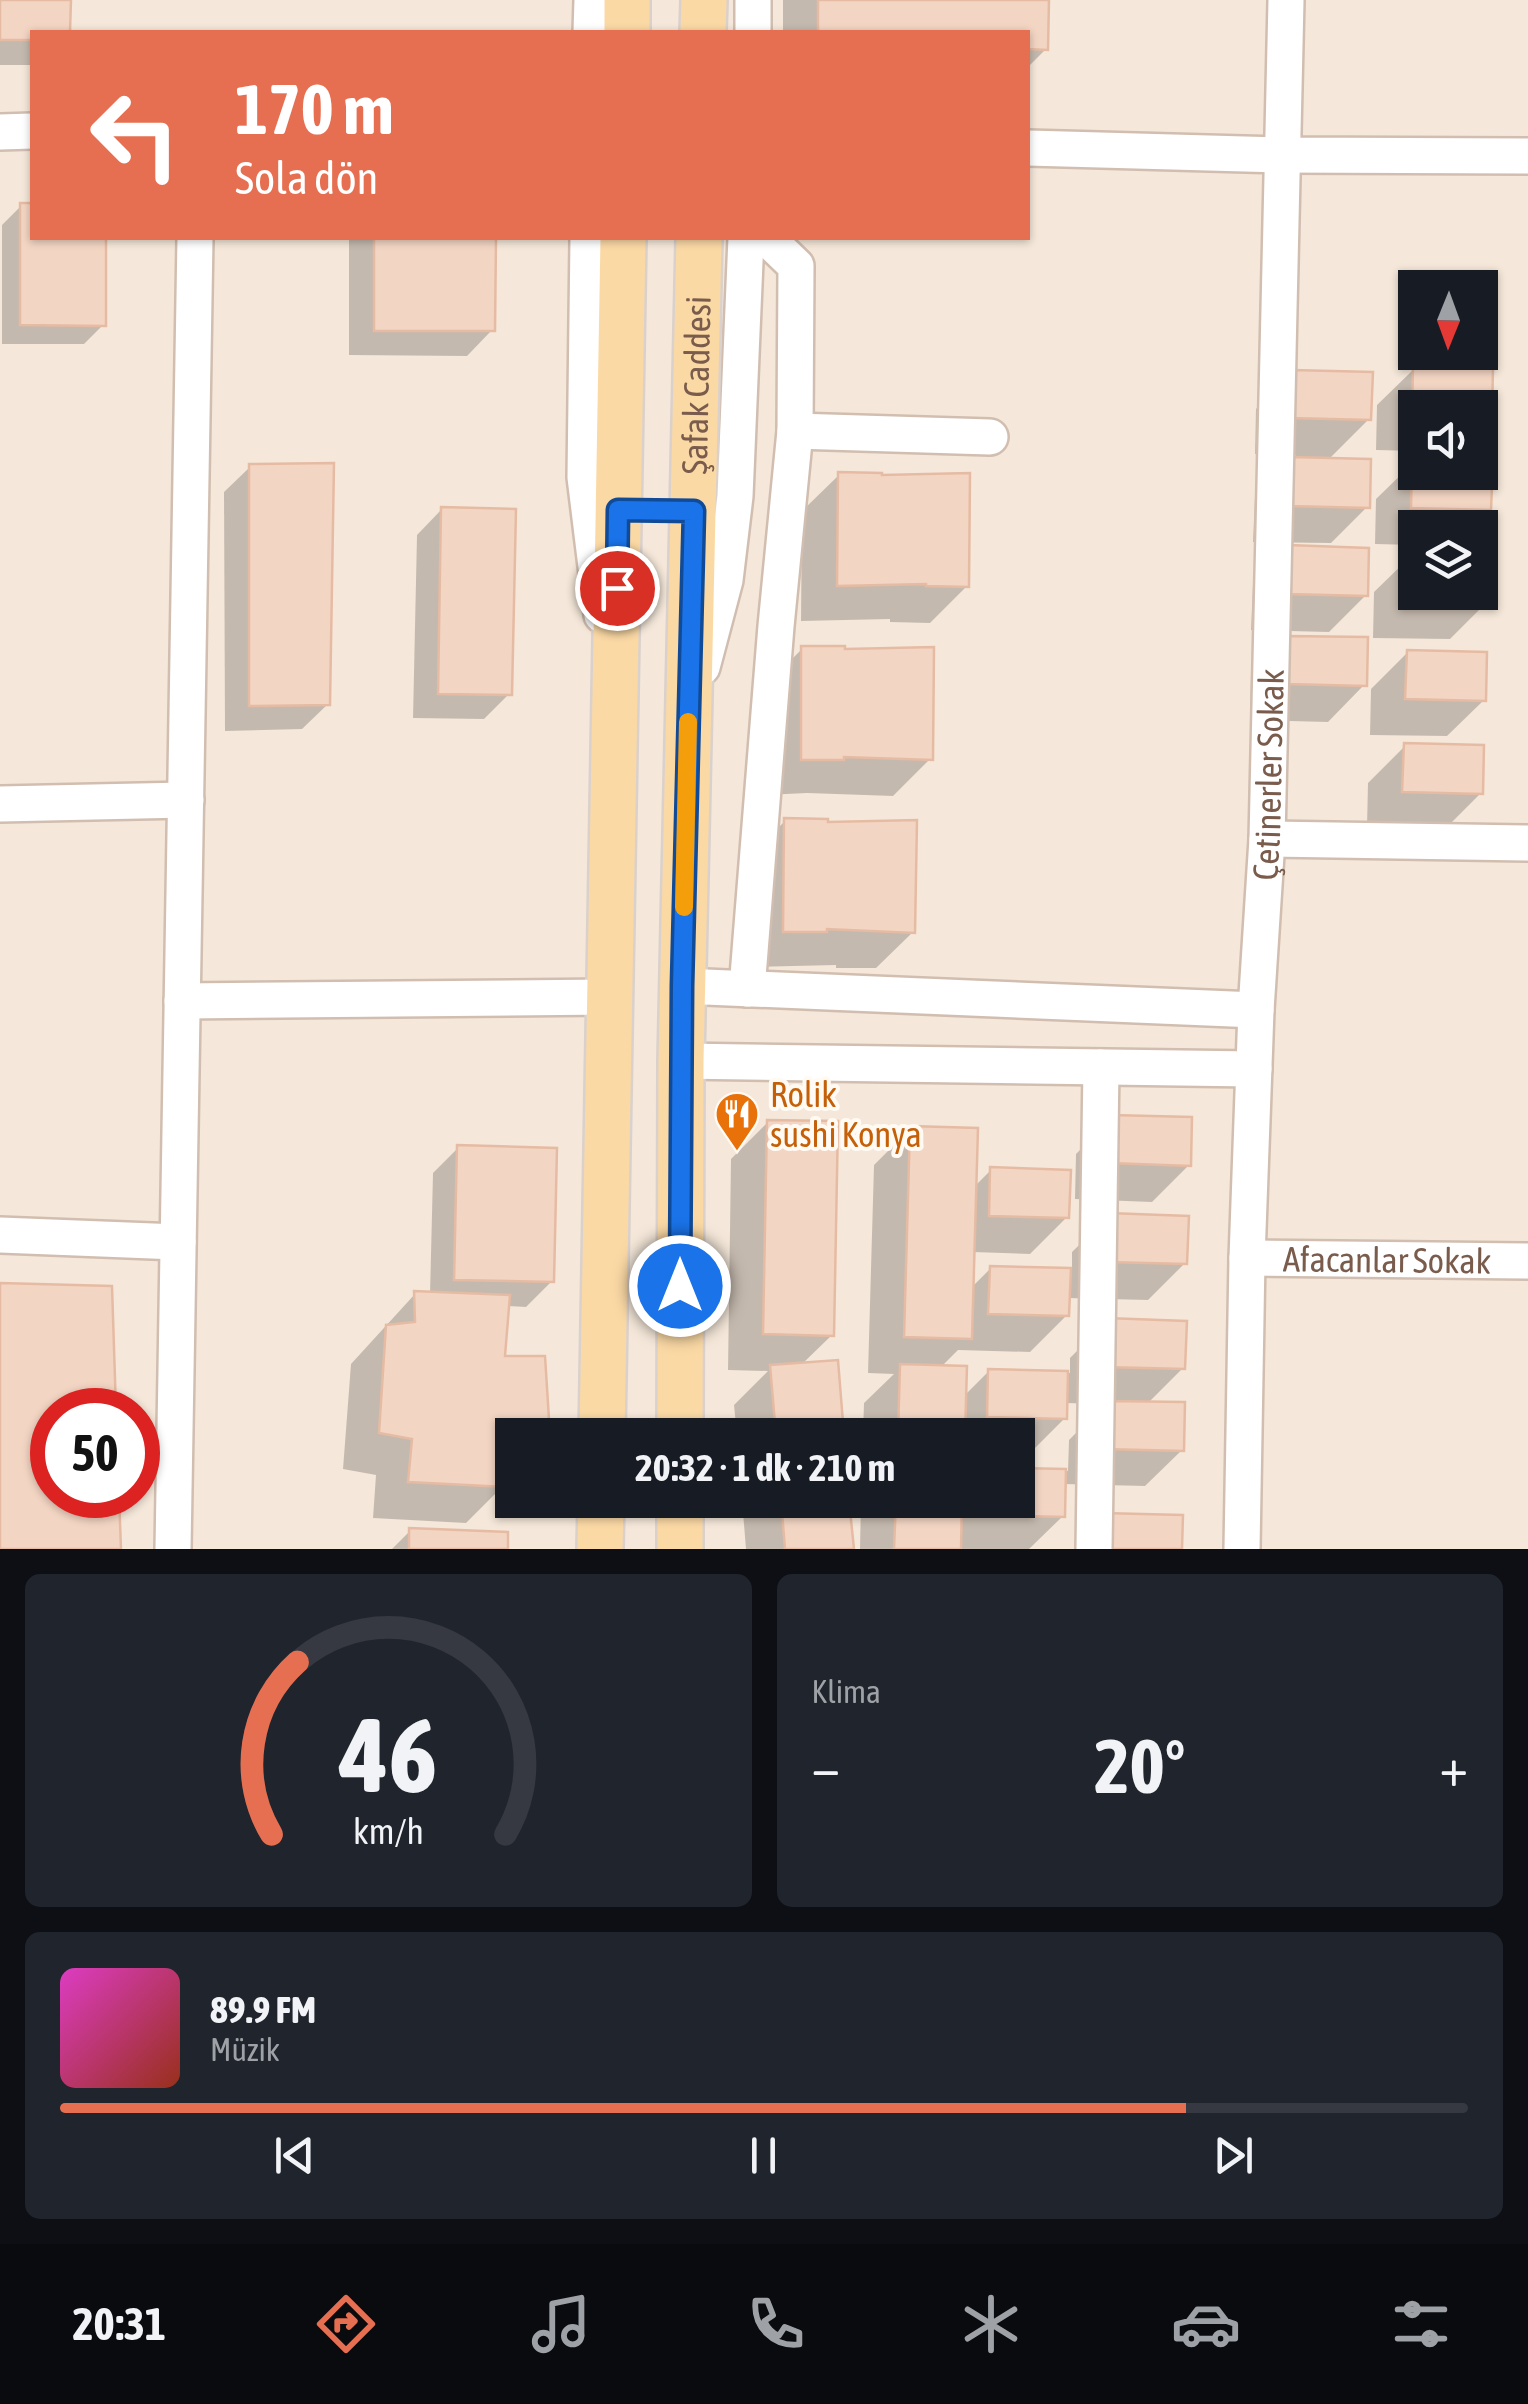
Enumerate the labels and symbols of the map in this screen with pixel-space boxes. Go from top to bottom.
north arrow [1398,270,1498,370]
street label: Şafak Caddesi [674,295,718,475]
pin [575,546,660,631]
street label: Çetinerler Sokak [1244,669,1291,881]
place label: Rolik sushi Konya [770,1074,922,1154]
restaurant icon: Rolik sushi Konya [714,1091,760,1152]
position arrow [628,1234,732,1338]
street label: Afacanlar Sokak [1283,1238,1491,1281]
speed limit sign: 50 [30,1388,160,1518]

